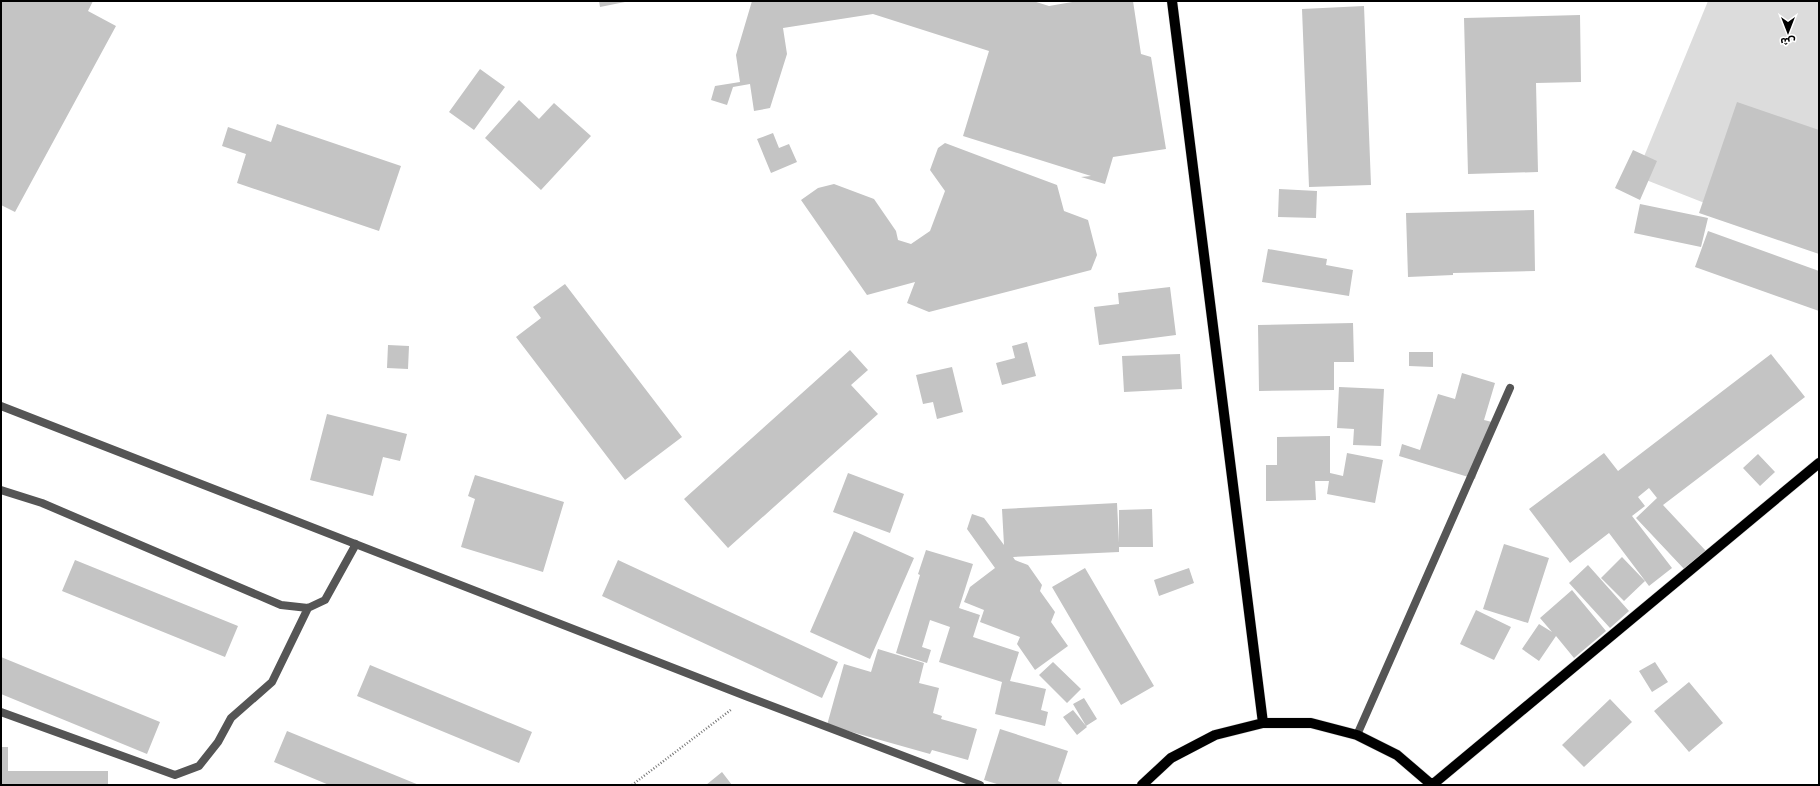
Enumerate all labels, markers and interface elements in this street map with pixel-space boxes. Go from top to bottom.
north arrow [1768,12,1808,52]
text: ش [1780,35,1796,48]

